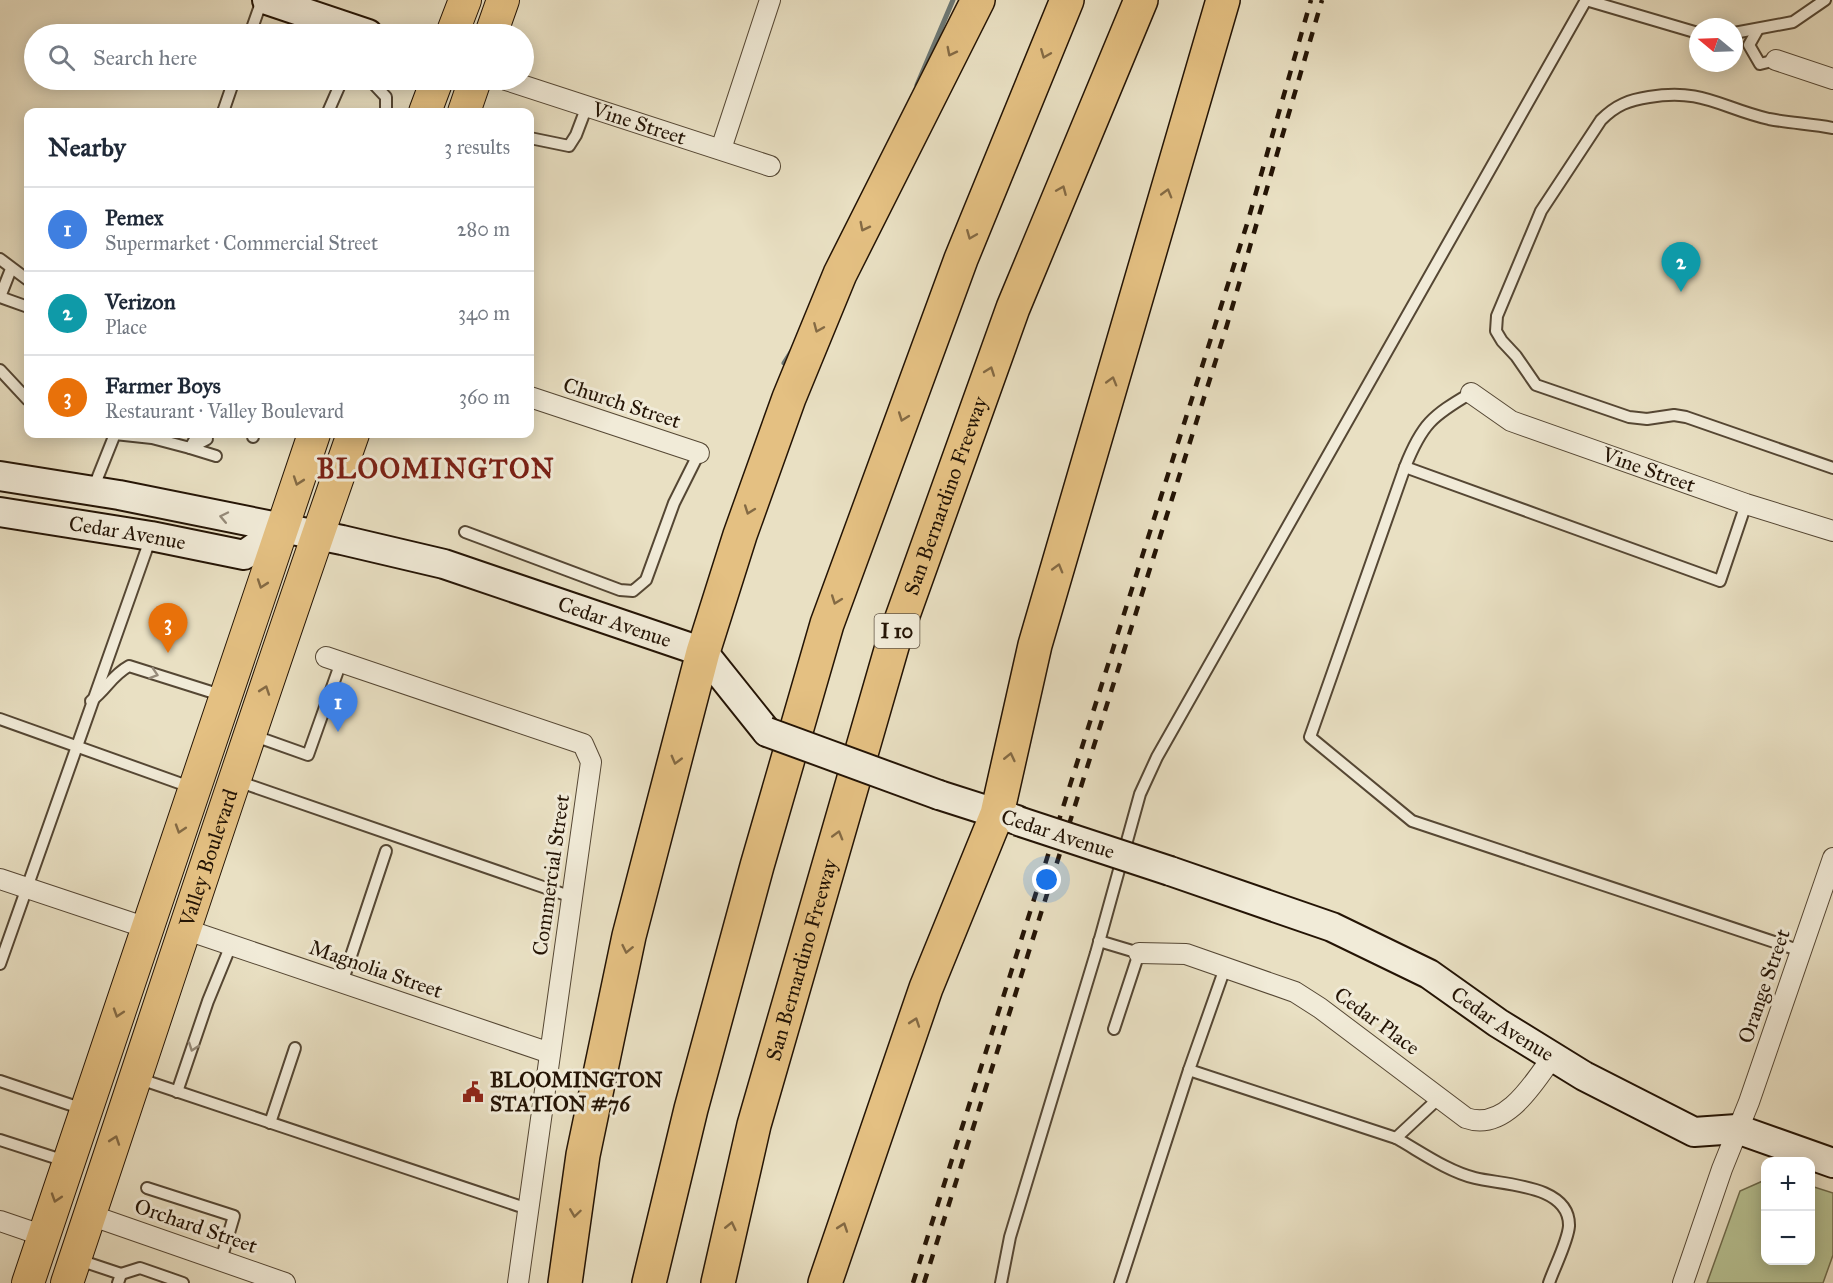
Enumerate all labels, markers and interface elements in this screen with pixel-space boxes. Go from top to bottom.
north arrow [1689,18,1743,72]
search box [24,24,534,90]
icon: search [45,41,78,74]
text: Search here [93,44,197,71]
one-way arrow [947,46,959,57]
one-way arrow [1040,48,1052,59]
street label: Vine Street [588,96,690,151]
text: Nearby [48,131,126,163]
text: 3 results [444,135,510,159]
one-way arrow [1055,185,1067,196]
one-way arrow [1159,189,1172,199]
text: Pemex [105,204,164,231]
text: 1 [64,217,71,241]
text: 280 m [457,217,510,241]
one-way arrow [860,220,872,231]
one-way arrow [966,228,978,239]
text: Supermarket · Commercial Street [105,231,378,255]
pin: 2 [1662,242,1700,292]
text: Verizon [105,288,176,315]
text: 2 [63,301,72,325]
text: 340 m [458,301,510,325]
text: Place [105,315,147,339]
one-way arrow [813,322,825,333]
one-way arrow [983,366,996,377]
text: Farmer Boys [105,372,221,399]
street label: Church Street [560,372,685,434]
one-way arrow [1105,376,1117,387]
text: 3 [64,385,72,409]
text: 360 m [459,385,510,409]
street label: San Bernardino Freeway [898,392,994,599]
text: Restaurant · Valley Boulevard [105,399,344,423]
one-way arrow [898,412,911,422]
street label: Vine Street [1598,441,1700,498]
district label: BLOOMINGTON [317,452,555,485]
one-way arrow [292,475,305,486]
one-way arrow [743,505,756,515]
street label: Cedar Avenue [67,510,188,556]
one-way arrow [219,511,229,524]
one-way arrow [1051,563,1063,574]
one-way arrow [257,578,270,589]
street label: Cedar Avenue [555,591,675,653]
one-way arrow [831,594,843,605]
pin: 3 [148,604,188,653]
road number: I 10 [874,614,920,648]
one-way arrow [148,667,159,680]
pin: 1 [318,682,358,732]
one-way arrow [258,685,271,696]
one-way arrow [1002,752,1015,762]
one-way arrow [671,754,683,765]
street label: Valley Boulevard [173,785,244,931]
street label: Commercial Street [527,792,575,957]
street label: Cedar Avenue [998,803,1118,865]
one-way arrow [175,823,187,834]
one-way arrow [831,831,843,841]
street label: San Bernardino Freeway [760,855,843,1064]
your location [1032,865,1061,894]
street label: Orange Street [1732,925,1796,1047]
street label: Magnolia Street [306,934,447,1004]
one-way arrow [621,944,634,954]
street label: Cedar Place [1329,981,1425,1061]
street label: Cedar Avenue [1446,981,1559,1067]
one-way arrow [113,1008,125,1018]
one-way arrow [907,1017,920,1027]
one-way arrow [187,1041,200,1052]
place label: BLOOMINGTON STATION #76 [490,1067,663,1117]
public building icon: BLOOMINGTON STATION #76 [461,1080,485,1104]
one-way arrow [108,1135,121,1146]
map controls [1761,1157,1815,1265]
button: + [1761,1157,1815,1211]
one-way arrow [51,1192,63,1203]
street label: Orchard Street [131,1193,261,1259]
one-way arrow [569,1209,581,1218]
button: − [1761,1211,1815,1265]
one-way arrow [724,1221,737,1231]
one-way arrow [836,1223,849,1233]

